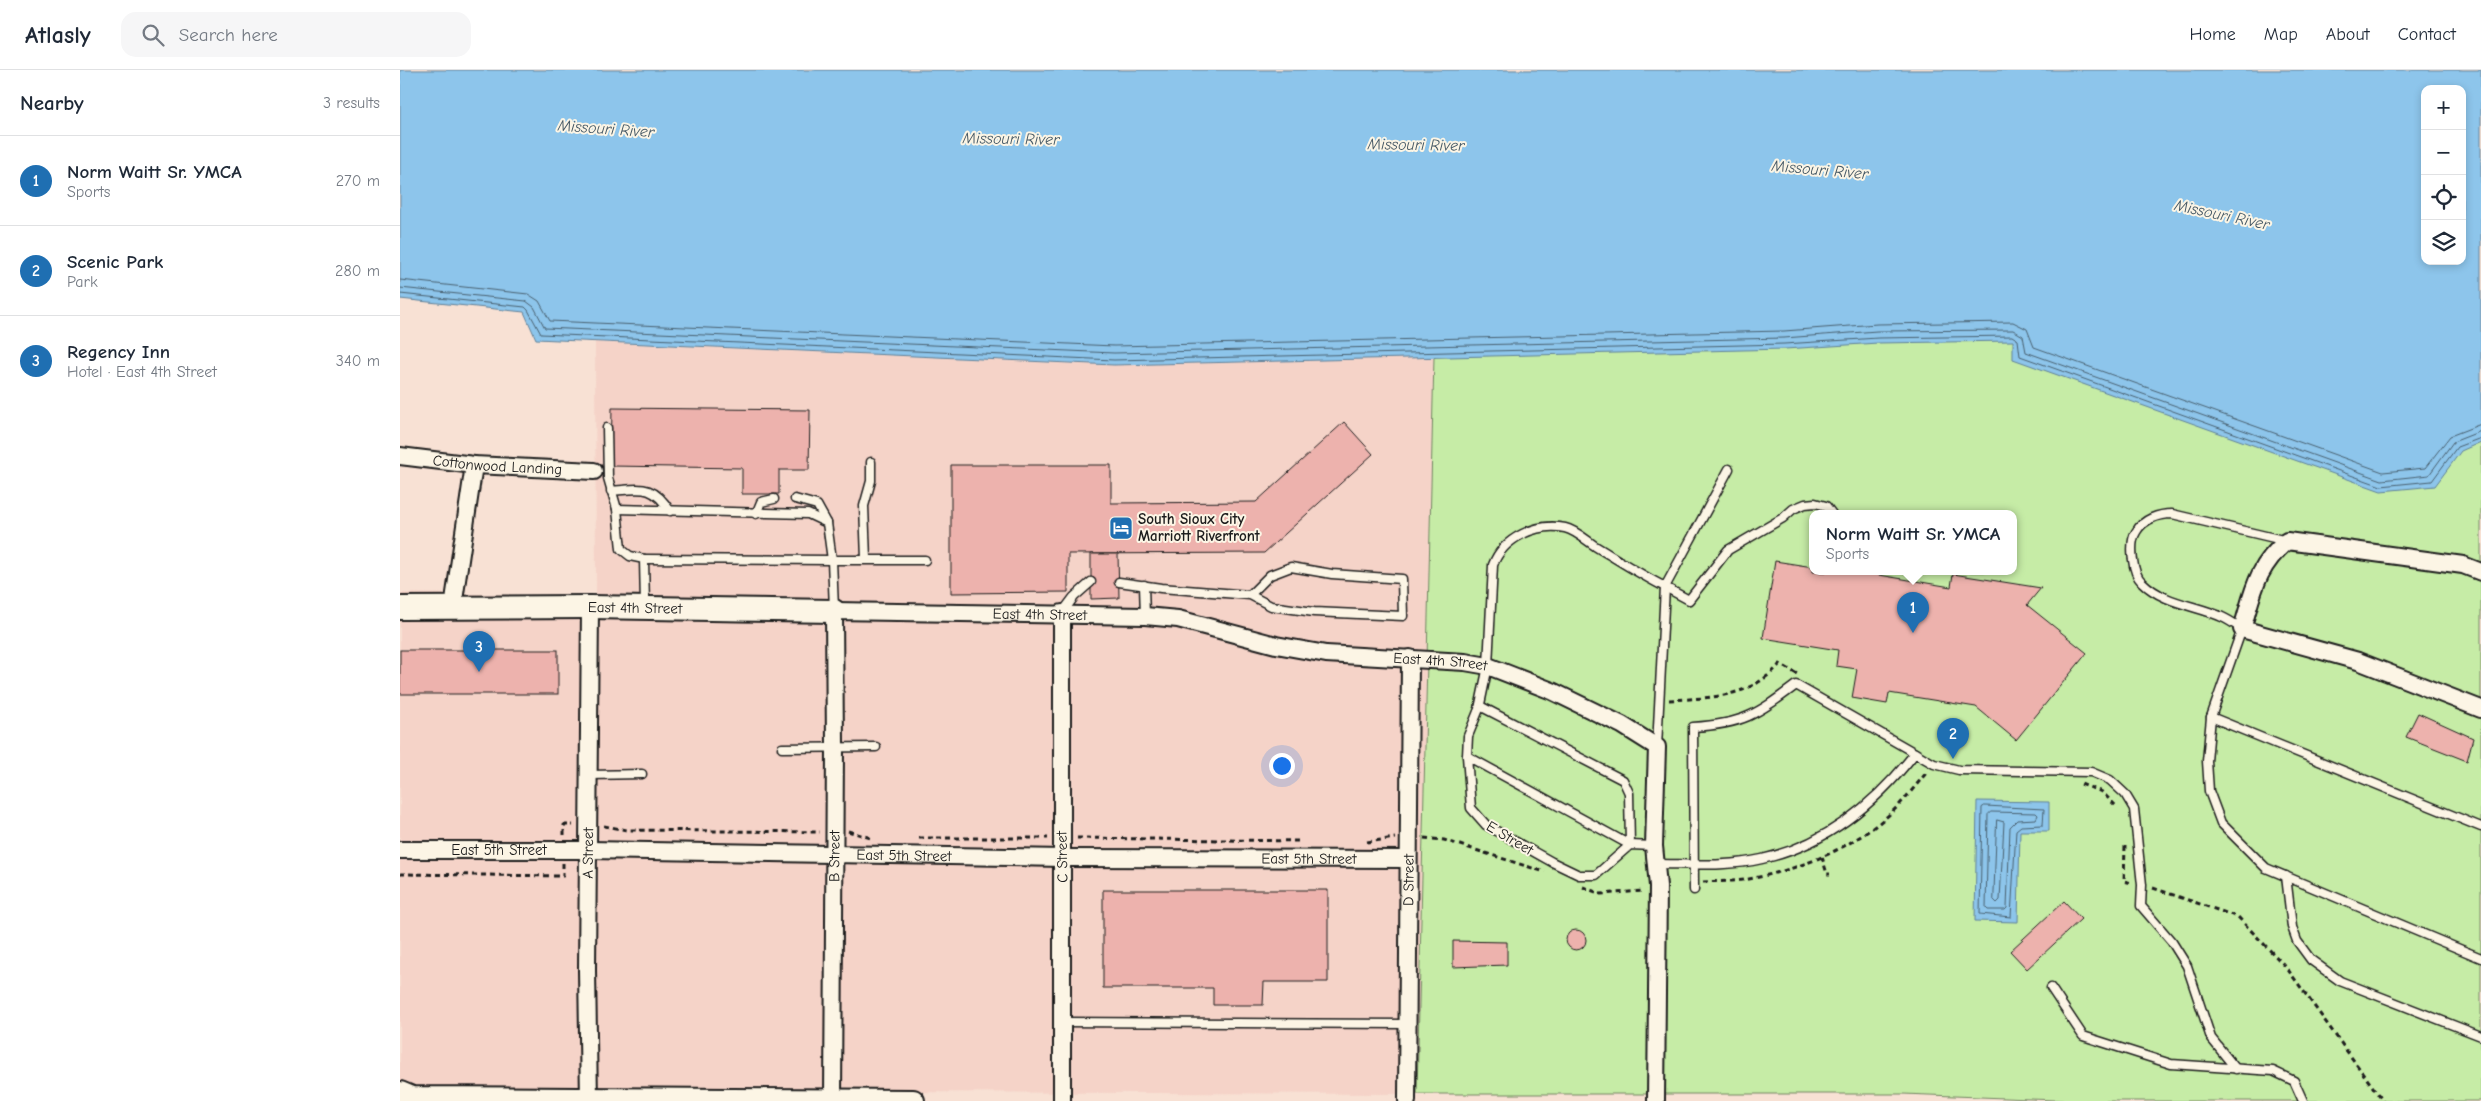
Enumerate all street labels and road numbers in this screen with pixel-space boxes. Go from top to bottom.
street label: Cottonwood Landing [432,451,563,478]
street label: East 4th Street [588,598,683,618]
street label: East 4th Street [993,605,1088,624]
street label: East 4th Street [1393,649,1490,675]
street label: E Street [1483,817,1537,859]
street label: A Street [579,827,597,879]
street label: B Street [825,829,844,882]
street label: C Street [1053,830,1071,883]
street label: East 5th Street [451,841,547,859]
street label: East 5th Street [856,846,953,865]
street label: East 5th Street [1261,850,1357,868]
street label: D Street [1399,853,1418,906]

